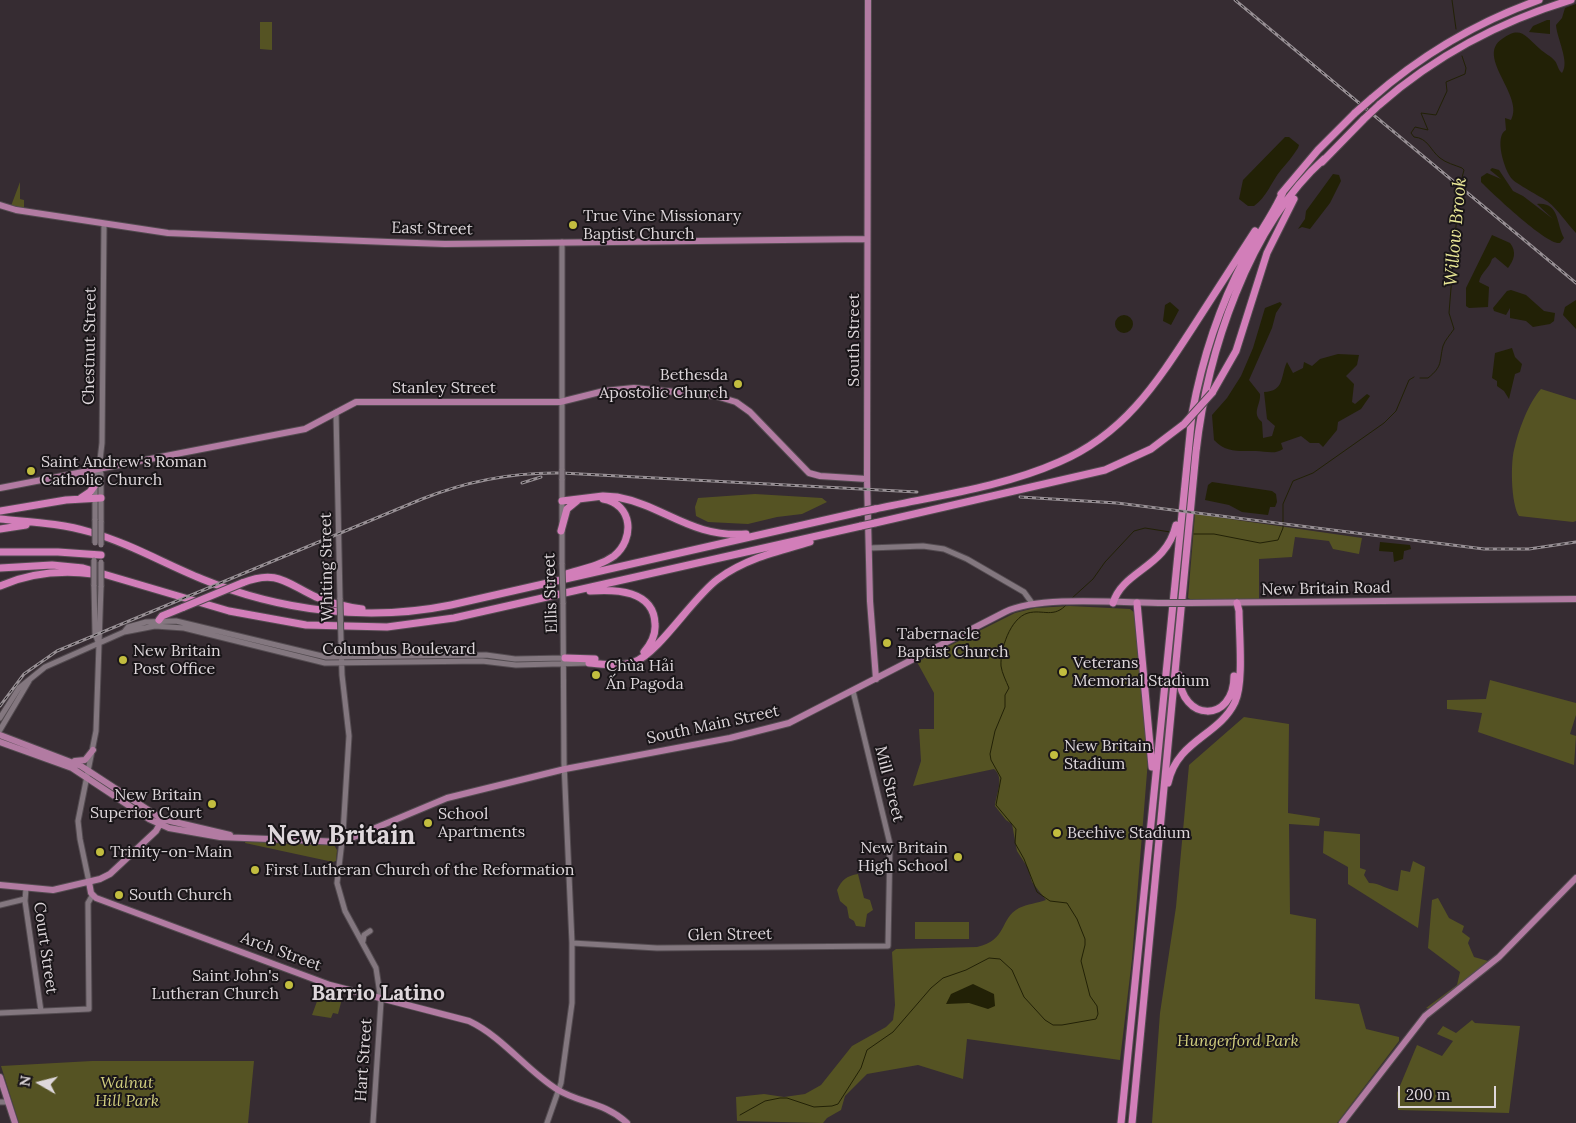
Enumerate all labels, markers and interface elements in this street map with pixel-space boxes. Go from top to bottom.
water label: Willow Brook [1440,176,1472,288]
place label: True Vine Missionary Baptist Church [583,206,741,244]
street label: East Street [391,219,473,239]
marker: True Vine Missionary Baptist Church [567,219,579,231]
street label: Chestnut Street [79,287,101,405]
street label: South Street [844,293,864,387]
place label: Bethesda Apostolic Church [599,365,728,403]
street label: Stanley Street [392,378,496,398]
marker: Bethesda Apostolic Church [732,378,744,390]
place label: Saint Andrew's Roman Catholic Church [41,452,207,490]
marker: Saint Andrew's Roman Catholic Church [25,465,37,477]
street label: Whiting Street [316,512,338,622]
street label: Ellis Street [540,553,562,633]
street label: New Britain Road [1261,578,1391,600]
place label: Tabernacle Baptist Church [897,624,1008,662]
marker: Tabernacle Baptist Church [881,637,893,649]
street label: Columbus Boulevard [322,639,476,659]
place label: New Britain Post Office [133,641,221,679]
place label: Veterans Memorial Stadium [1073,653,1210,691]
marker: New Britain Post Office [117,654,129,666]
place label: Chùa Hải Ấn Pagoda [606,656,684,694]
marker: Veterans Memorial Stadium [1057,666,1069,678]
marker: Chùa Hải Ấn Pagoda [590,669,602,681]
street label: South Main Street [645,702,781,748]
place label: New Britain Stadium [1064,736,1152,774]
street label: Mill Street [870,744,908,824]
marker: New Britain Stadium [1048,749,1060,761]
place label: New Britain Superior Court [90,785,202,823]
marker: New Britain Superior Court [206,798,218,810]
place label: School Apartments [438,804,525,842]
marker: School Apartments [422,817,434,829]
district label: New Britain [267,821,415,853]
place label: Beehive Stadium [1067,823,1191,843]
marker: Beehive Stadium [1051,827,1063,839]
place label: New Britain High School [858,838,948,876]
place label: Trinity-on-Main [110,842,232,862]
marker: Trinity-on-Main [94,846,106,858]
marker: New Britain High School [952,851,964,863]
place label: First Lutheran Church of the Reformation [265,860,575,880]
marker: First Lutheran Church of the Reformation [249,864,261,876]
place label: South Church [129,885,232,905]
marker: South Church [113,889,125,901]
street label: Court Street [29,901,61,995]
street label: Glen Street [688,925,772,945]
street label: Arch Street [238,929,324,975]
place label: Saint John's Lutheran Church [152,966,279,1004]
marker: Saint John's Lutheran Church [283,979,295,991]
district label: Barrio Latino [311,981,445,1007]
street label: Hart Street [352,1018,376,1102]
park label: Hungerford Park [1177,1031,1299,1051]
north arrow [15,1058,65,1108]
park label: Walnut Hill Park [95,1073,159,1111]
text: N [15,1074,35,1088]
scale bar [1401,1076,1498,1108]
text: 200 m [1406,1085,1450,1104]

